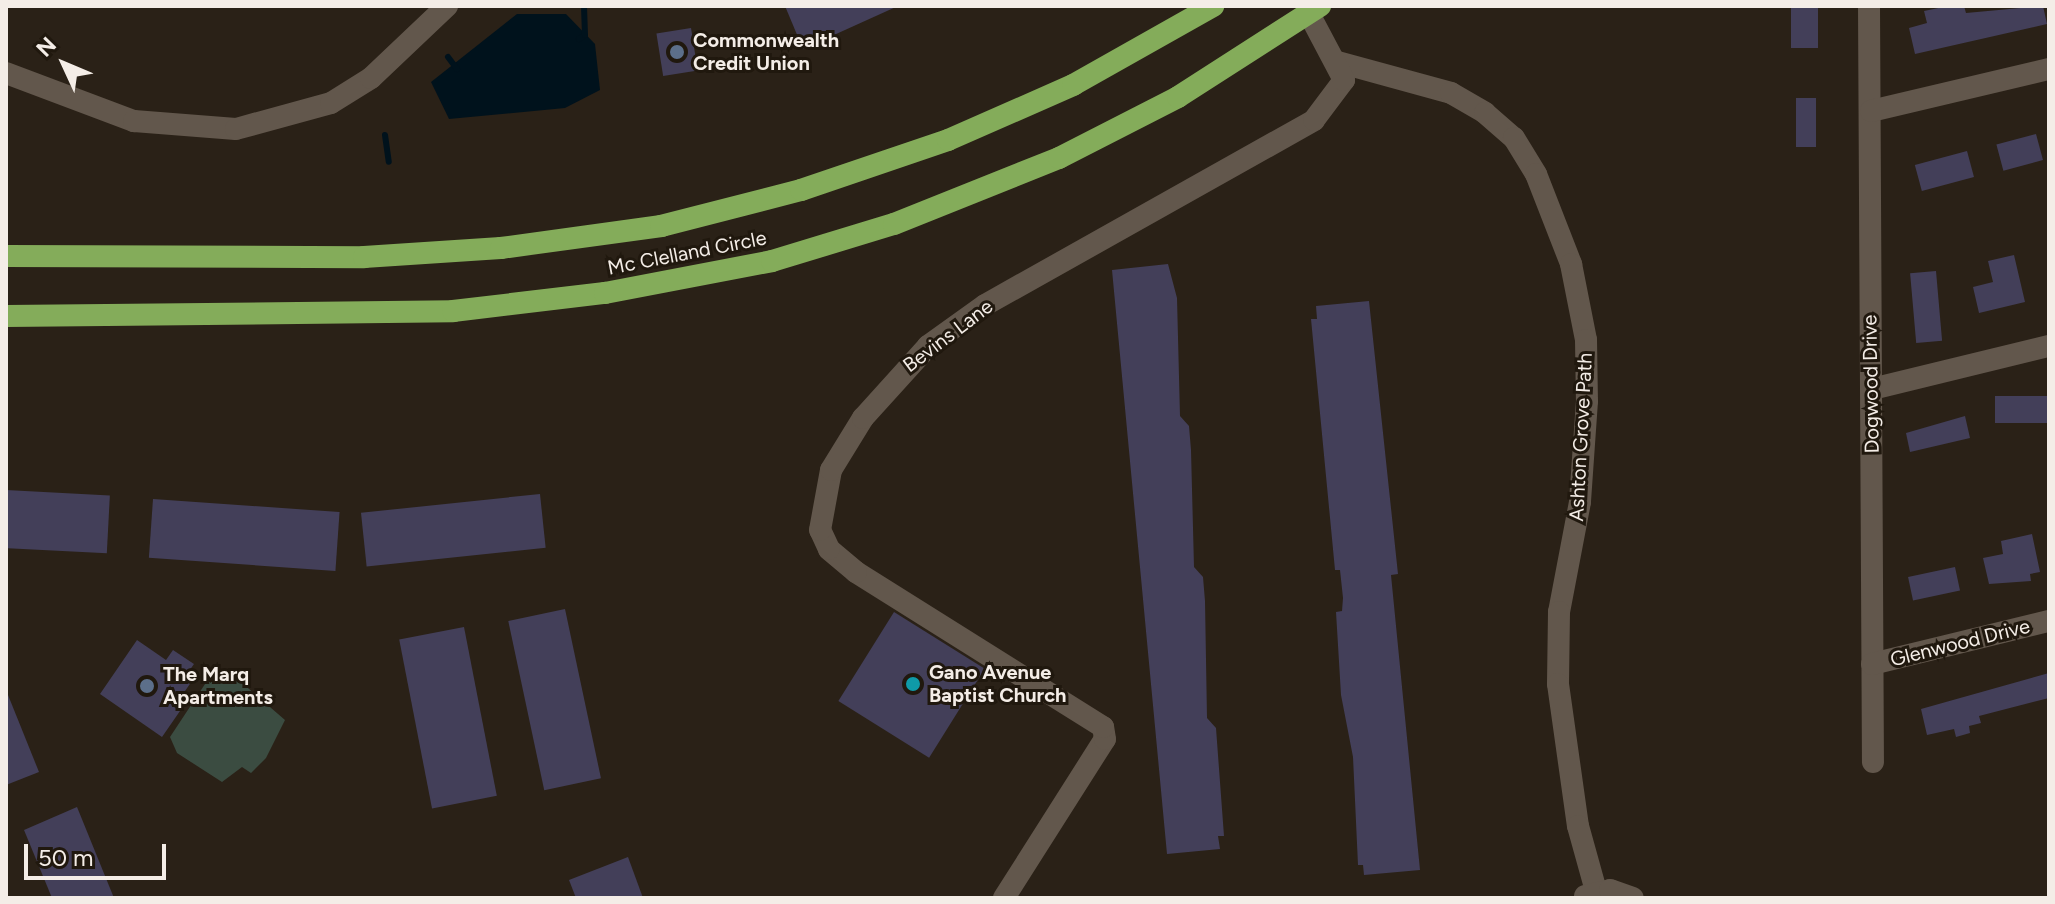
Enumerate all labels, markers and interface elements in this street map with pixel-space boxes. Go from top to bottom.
north arrow [24,24,104,104]
place label: Commonwealth Credit Union [693,28,839,75]
text: N [31,31,62,62]
marker: Commonwealth Credit Union [668,43,686,61]
street label: Mc Clelland Circle [606,226,768,280]
street label: Bevins Lane [898,295,998,377]
street label: Dogwood Drive [1858,314,1884,454]
street label: Ashton Grove Path [1565,352,1597,522]
street label: Glenwood Drive [1888,614,2032,672]
place label: Gano Avenue Baptist Church [929,660,1066,707]
place label: The Marq Apartments [163,662,273,709]
marker: Gano Avenue Baptist Church [904,675,922,693]
marker: The Marq Apartments [138,677,156,695]
scale bar [28,828,170,878]
text: 50 m [38,843,94,872]

